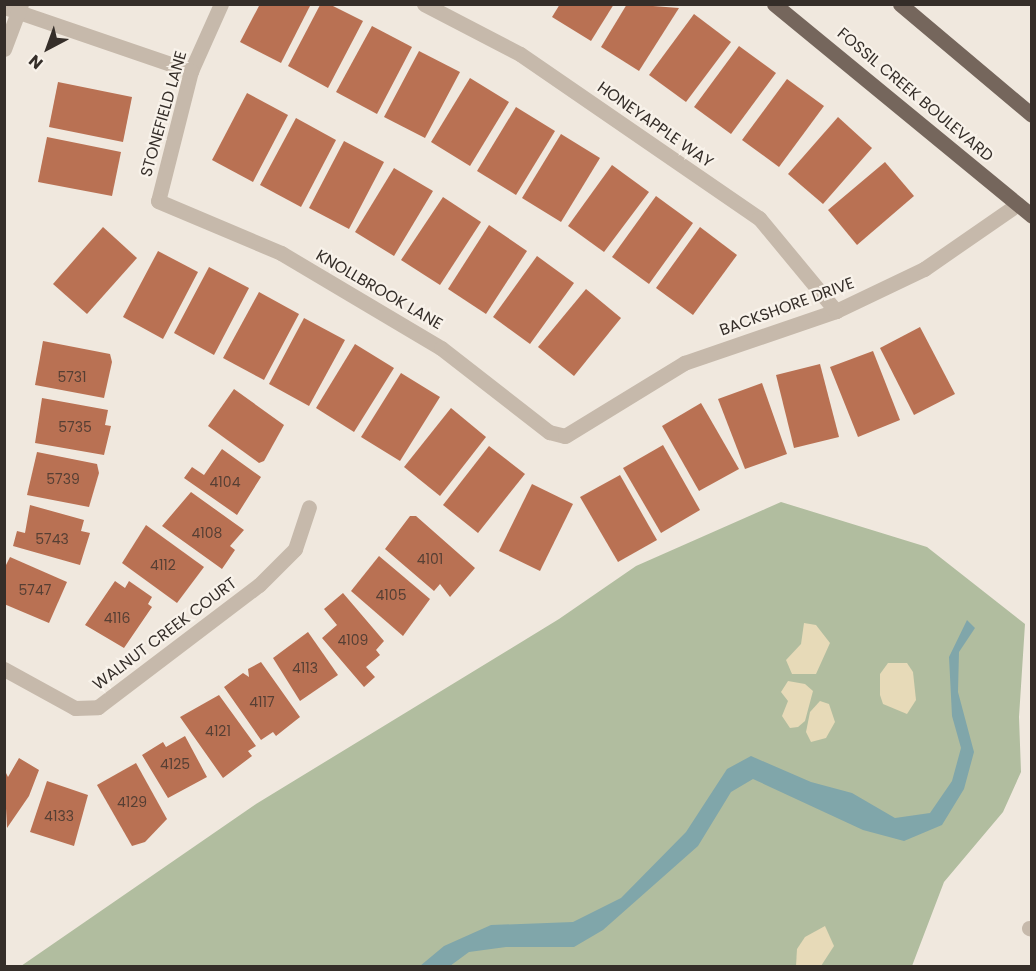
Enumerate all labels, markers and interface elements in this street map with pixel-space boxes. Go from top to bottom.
north arrow [18,18,78,78]
street label: FOSSIL CREEK BOULEVARD [833,24,997,166]
text: N [24,49,48,75]
street label: STONEFIELD LANE [137,49,191,179]
street label: HONEYAPPLE WAY [593,78,717,172]
street label: KNOLLBROOK LANE [312,246,446,334]
street label: BACKSHORE DRIVE [717,274,857,340]
house number: 5731 [57,369,87,385]
house number: 5735 [58,419,92,435]
house number: 5739 [46,471,80,487]
house number: 4104 [210,474,240,490]
house number: 4108 [192,525,222,541]
house number: 5743 [35,531,69,547]
house number: 4101 [417,551,443,567]
house number: 4112 [150,557,176,573]
street label: WALNUT CREEK COURT [89,574,241,694]
house number: 5747 [19,582,51,598]
house number: 4105 [376,587,406,603]
house number: 4116 [104,610,130,626]
house number: 4109 [338,632,368,648]
house number: 4113 [292,660,318,676]
house number: 4117 [249,694,275,710]
house number: 4121 [205,723,231,739]
house number: 4125 [160,756,190,772]
house number: 4129 [117,794,147,810]
house number: 4133 [44,808,74,824]

